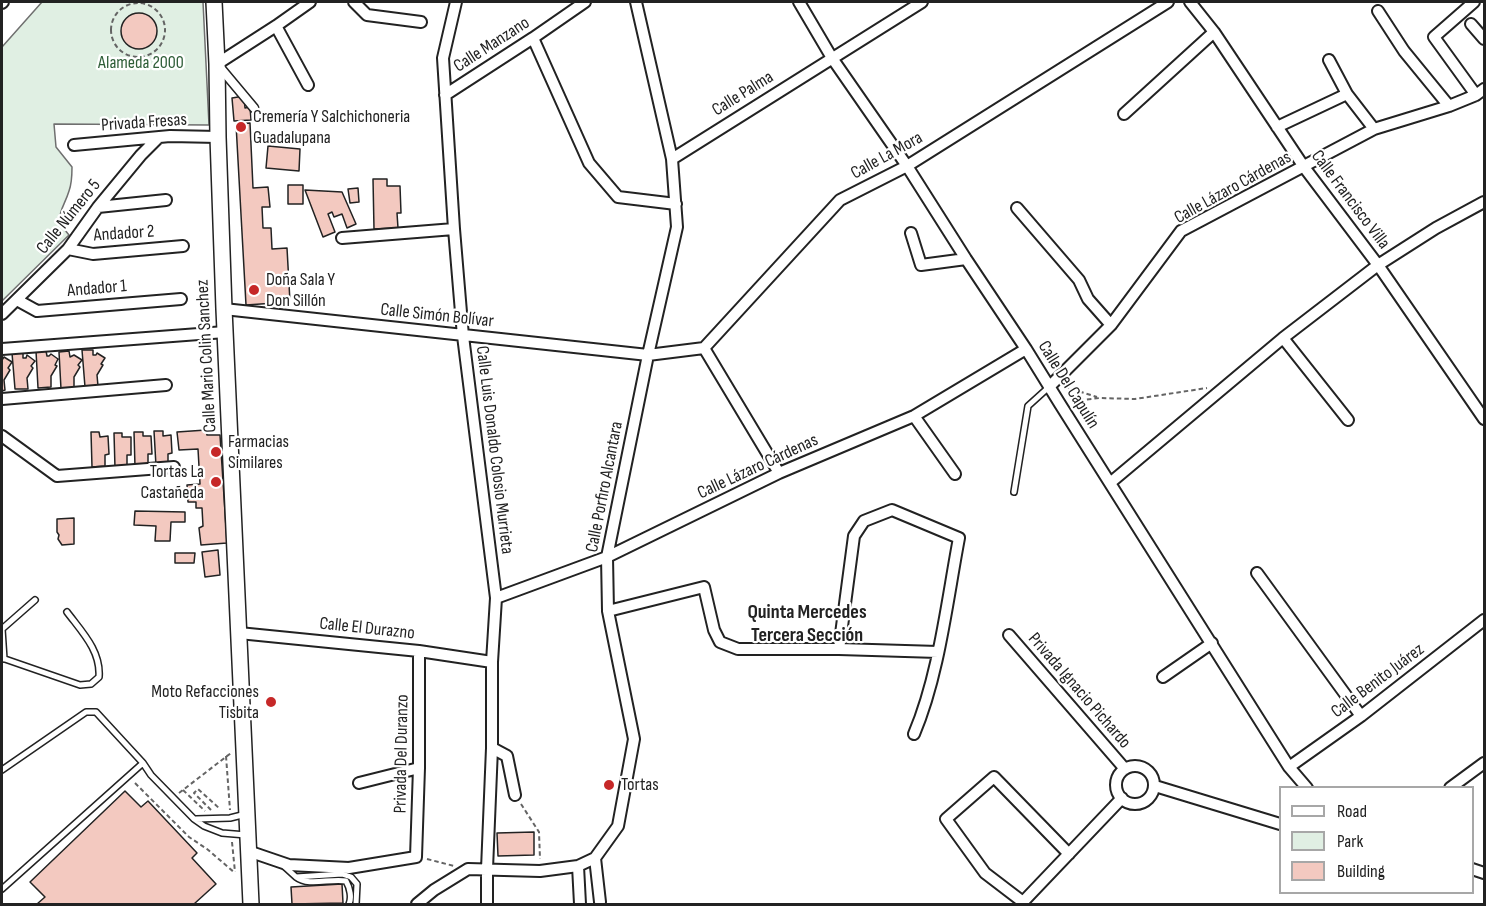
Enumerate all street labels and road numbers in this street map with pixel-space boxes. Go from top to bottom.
street label: Calle Manzano [450,13,534,77]
street label: Calle Palma [708,67,778,121]
street label: Privada Fresas [100,109,188,137]
street label: Calle La Mora [847,128,927,184]
street label: Calle Francisco Villa [1306,146,1394,254]
street label: Calle Lázaro Cárdenas [1171,147,1295,229]
street label: Calle Número 5 [32,175,106,259]
street label: Andador 2 [93,221,155,247]
street label: Andador 1 [66,276,128,302]
street label: Calle Mario Colin Sanchez [192,279,222,433]
street label: Calle Simón Bolívar [379,299,495,333]
street label: Calle Del Capulín [1033,337,1103,433]
street label: Calle Luis Donaldo Colosio Murrieta [471,345,517,555]
street label: Calle Porfiro Alcantara [582,420,628,554]
street label: Calle Lázaro Cárdenas [694,430,822,504]
street label: Calle El Durazno [318,613,416,645]
street label: Privada Ignacio Pichardo [1023,629,1135,753]
street label: Calle Benito Juárez [1327,639,1429,723]
street label: Privada Del Duranzo [390,694,414,814]

